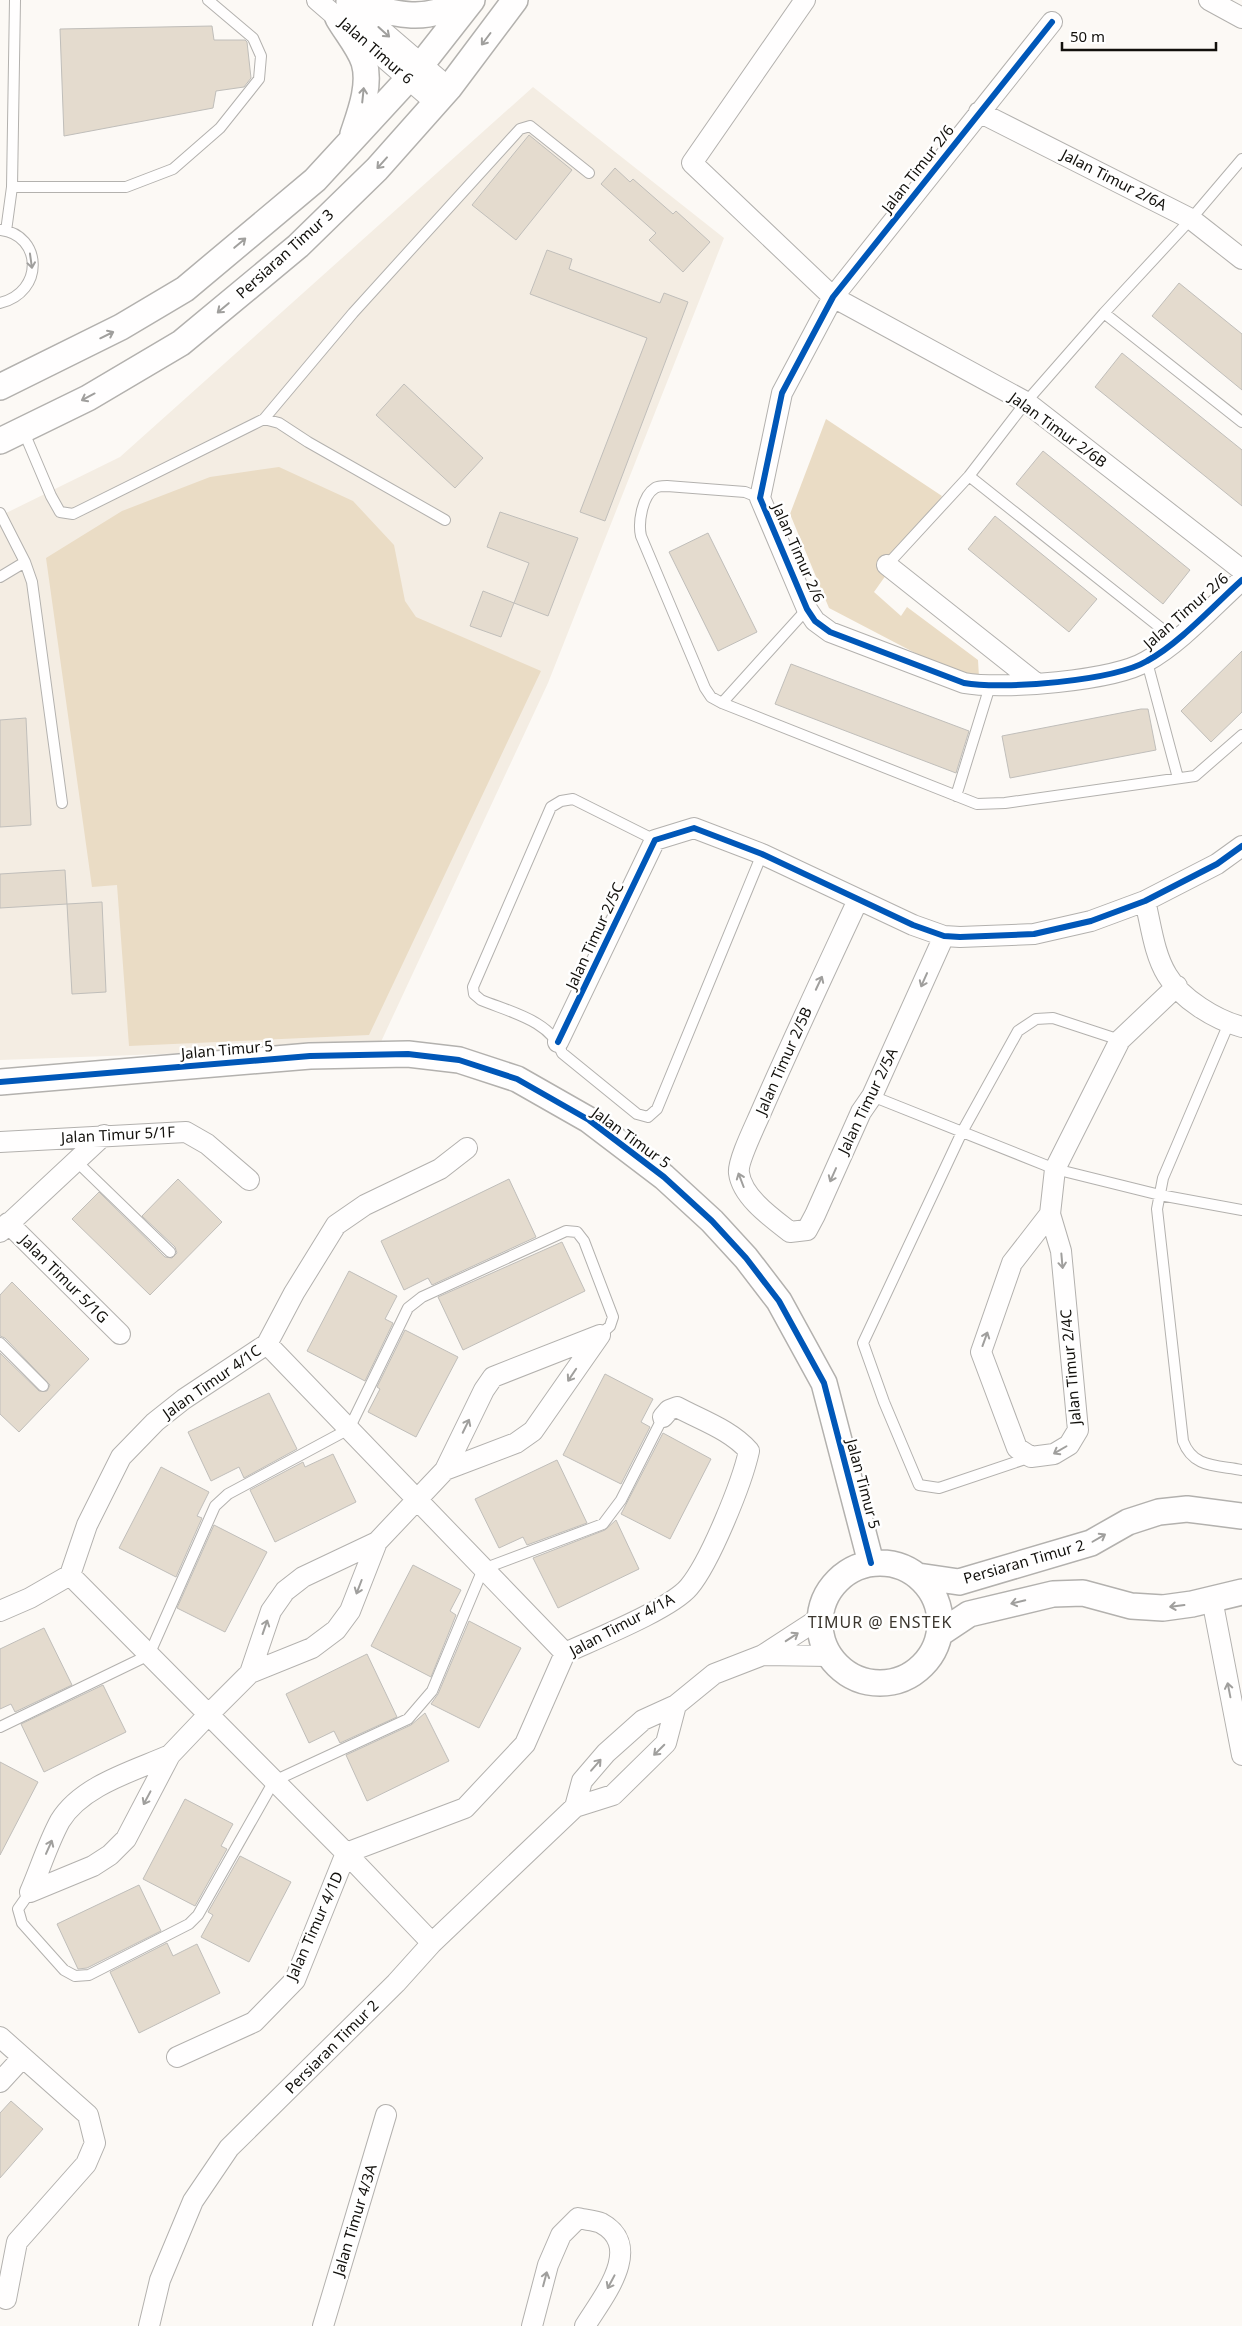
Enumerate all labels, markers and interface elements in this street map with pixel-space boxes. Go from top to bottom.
street label: Jalan Timur 6 [334,11,418,88]
scale bar [1062,20,1216,52]
one-way arrow [377,26,390,38]
text: 50 m [1070,26,1105,46]
one-way arrow [481,32,491,46]
one-way arrow [358,87,368,103]
street label: Jalan Timur 2/6 [875,120,958,218]
street label: Jalan Timur 2/6A [1056,143,1171,215]
one-way arrow [376,157,388,170]
street label: Persiaran Timur 3 [231,204,337,302]
one-way arrow [233,238,246,249]
one-way arrow [26,253,36,269]
one-way arrow [217,303,230,314]
one-way arrow [99,329,114,339]
street label: Jalan Timur 2/6B [1004,386,1111,471]
one-way arrow [81,393,96,403]
street label: Jalan Timur 2/6 [767,498,830,605]
street label: Jalan Timur 2/6 [1137,568,1232,654]
street label: Jalan Timur 2/5C [560,878,628,994]
one-way arrow [919,972,929,987]
one-way arrow [815,976,825,991]
street label: Jalan Timur 2/5B [750,1004,816,1120]
street label: Jalan Timur 5 [178,1035,274,1063]
street label: Jalan Timur 2/5A [832,1044,902,1159]
street label: Jalan Timur 5 [587,1101,675,1172]
street label: Jalan Timur 5/1F [58,1121,176,1147]
one-way arrow [828,1167,838,1182]
one-way arrow [736,1173,745,1188]
street label: Jalan Timur 5/1G [15,1228,113,1327]
one-way arrow [1057,1253,1067,1269]
street label: Jalan Timur 2/4C [1055,1308,1085,1428]
one-way arrow [981,1332,990,1348]
street label: Jalan Timur 4/1C [157,1339,265,1424]
one-way arrow [567,1368,577,1382]
one-way arrow [461,1419,471,1434]
street label: Jalan Timur 5 [842,1435,886,1531]
one-way arrow [1052,1445,1067,1455]
one-way arrow [1092,1533,1107,1543]
street label: Persiaran Timur 2 [961,1534,1086,1588]
one-way arrow [354,1579,363,1594]
street label: Jalan Timur 4/1A [564,1588,678,1661]
one-way arrow [1010,1598,1026,1607]
one-way arrow [1170,1601,1186,1611]
district label: TIMUR @ ENSTEK [808,1611,952,1633]
one-way arrow [261,1619,271,1635]
one-way arrow [784,1631,798,1641]
one-way arrow [1224,1682,1234,1698]
one-way arrow [653,1743,665,1756]
one-way arrow [590,1758,602,1771]
one-way arrow [142,1791,152,1806]
one-way arrow [45,1840,55,1855]
street label: Jalan Timur 4/1D [280,1868,347,1985]
street label: Persiaran Timur 2 [280,1995,383,2098]
street label: Jalan Timur 4/3A [327,2161,381,2280]
one-way arrow [541,2271,550,2287]
one-way arrow [606,2274,615,2289]

